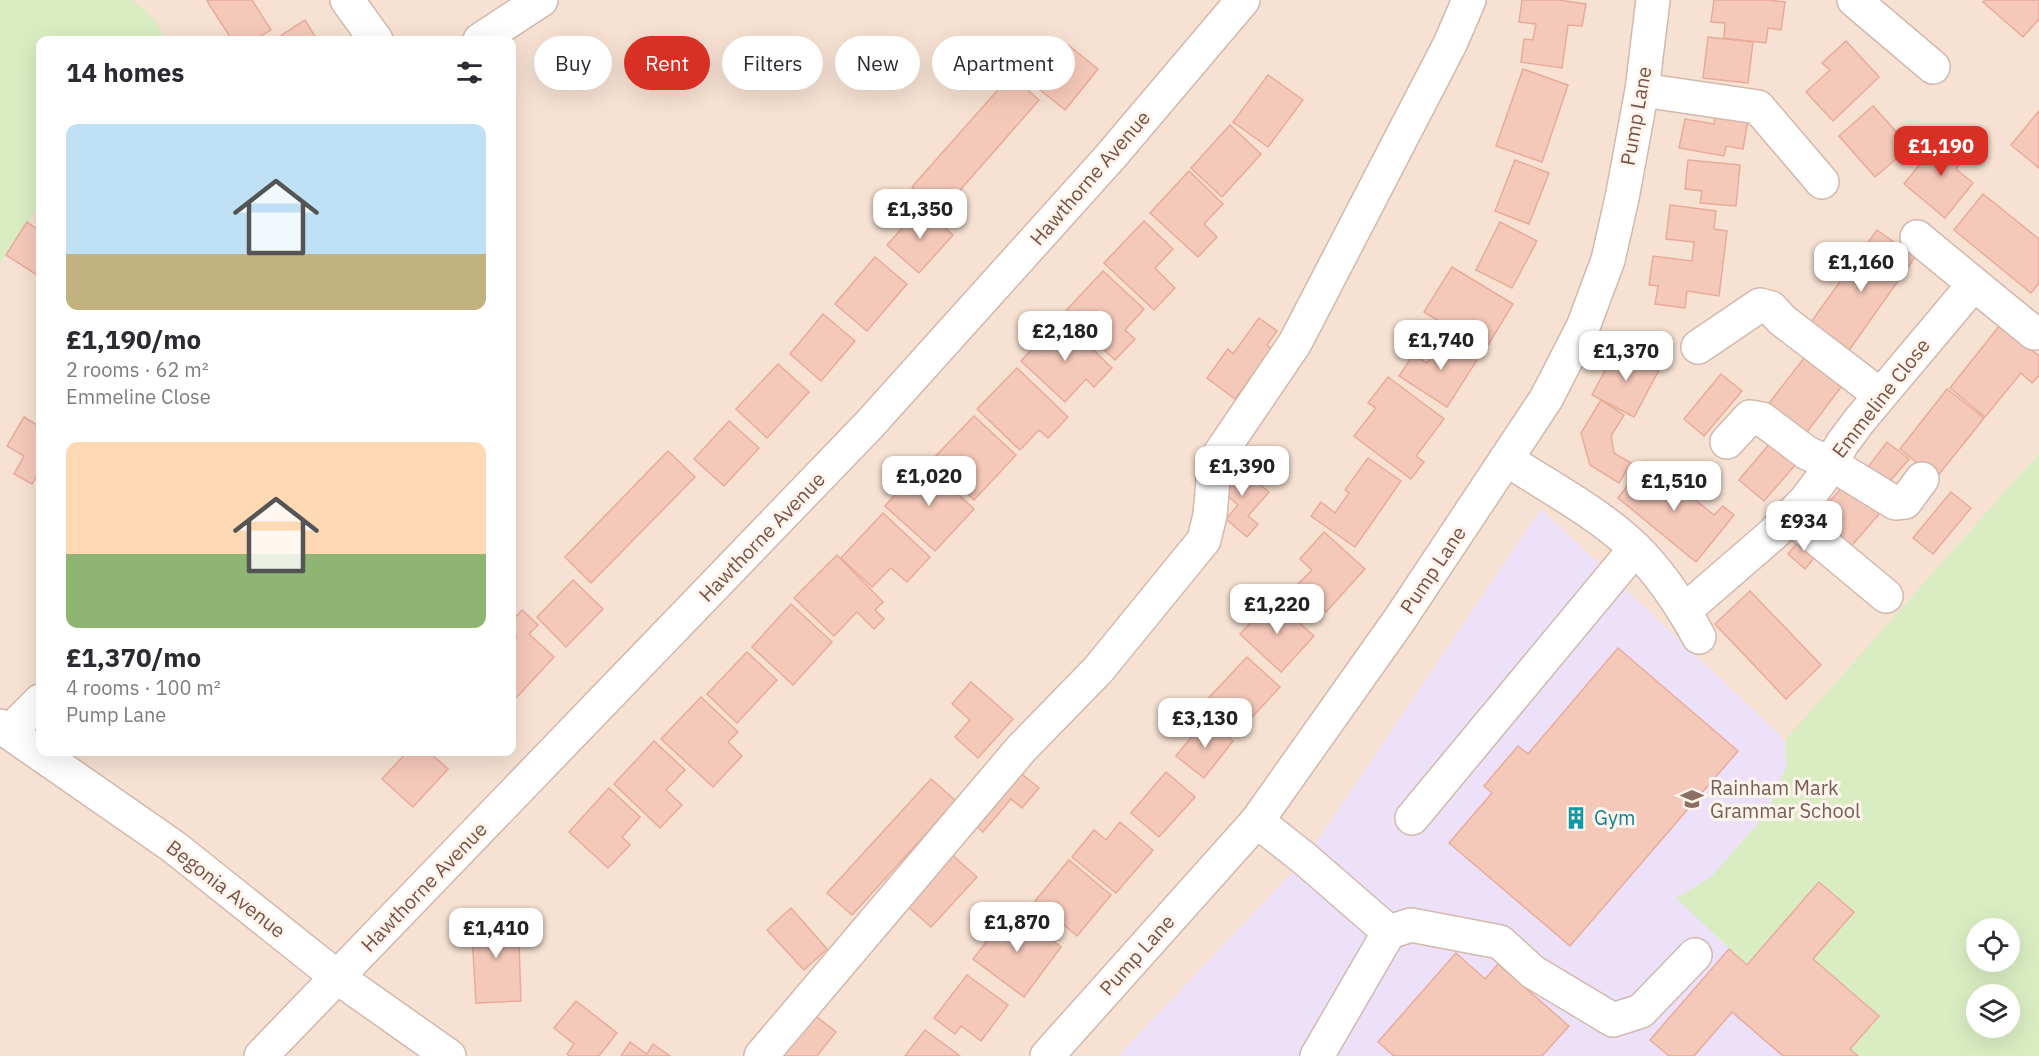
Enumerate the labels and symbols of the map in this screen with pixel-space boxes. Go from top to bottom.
street label: Pump Lane [1614,64,1658,168]
street label: Hawthorne Avenue [1023,104,1156,251]
pin: £1,190 [1892,126,1990,177]
pin: £1,350 [871,189,969,240]
pin: £1,160 [1812,242,1910,293]
pin: £2,180 [1016,311,1114,362]
pin: £1,740 [1392,320,1490,371]
pin: £1,370 [1577,331,1675,382]
street label: Emmeline Close [1825,332,1936,463]
pin: £1,390 [1193,446,1291,497]
pin: £1,020 [880,456,978,507]
pin: £1,510 [1625,461,1723,512]
street label: Hawthorne Avenue [693,466,831,607]
pin: £934 [1768,501,1840,552]
street label: Pump Lane [1393,521,1472,619]
pin: £1,220 [1228,584,1326,635]
pin: £3,130 [1156,698,1254,749]
place label: Rainham Mark Grammar School [1710,774,1860,824]
school or university icon: Rainham Mark Grammar School [1679,786,1705,812]
place label: Gym [1594,804,1635,831]
building icon: Gym [1563,805,1589,831]
street label: Hawthorne Avenue [355,816,493,957]
street label: Begonia Avenue [161,834,291,944]
pin: £1,870 [968,902,1066,953]
pin: £1,410 [447,908,545,959]
street label: Pump Lane [1093,908,1180,1001]

